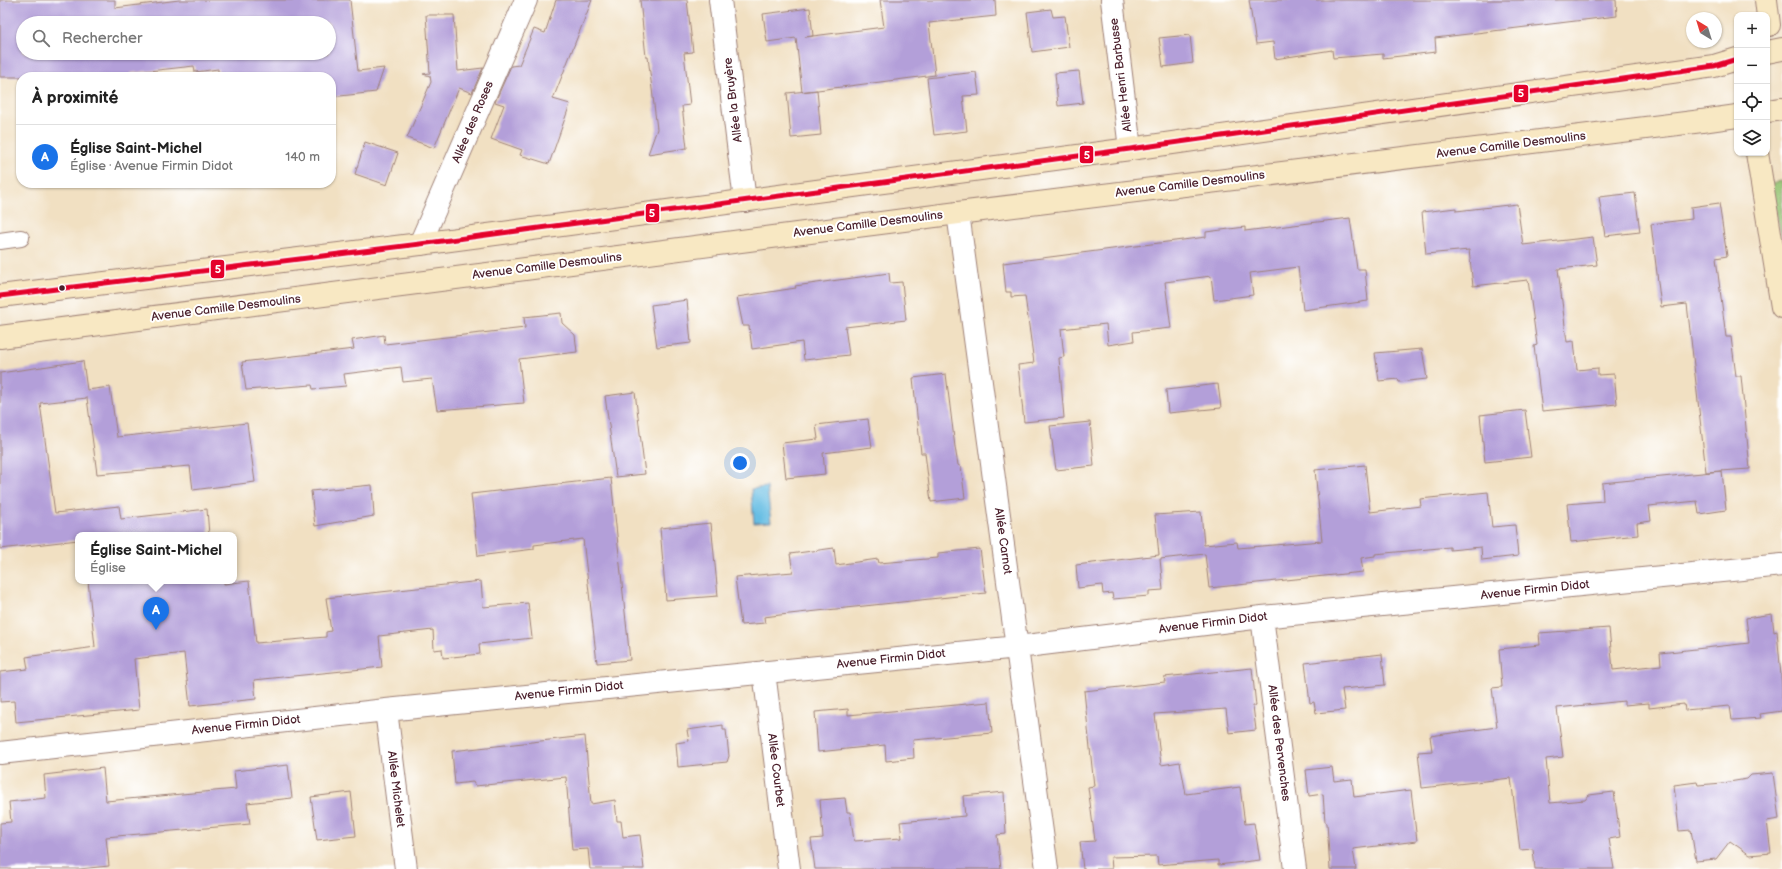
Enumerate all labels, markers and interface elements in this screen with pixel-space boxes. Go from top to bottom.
north arrow [1686,12,1722,48]
map controls [1734,12,1770,156]
button: + [1734,12,1770,48]
search box [16,16,336,60]
street label: Allée Henri Barbusse [1107,17,1135,133]
icon: search [30,27,52,49]
text: Rechercher [62,29,142,48]
button: − [1734,48,1770,84]
street label: Allée la Bruyère [720,57,746,143]
street label: Allée des Roses [449,79,497,165]
line badge: 5 [1513,84,1529,103]
button: locate [1734,84,1770,120]
text: 5 [1518,87,1525,100]
text: À proximité [32,88,118,108]
button: layers [1734,120,1770,156]
street label: Avenue Camille Desmoulins [1435,128,1587,162]
text: Église Saint-Michel [70,139,202,158]
line badge: 5 [1079,145,1094,164]
text: A [41,149,49,165]
text: 140 m [285,149,320,165]
text: 5 [1084,149,1091,162]
text: Église · Avenue Firmin Didot [70,158,233,174]
street label: Avenue Camille Desmoulins [1114,167,1266,201]
line badge: 5 [645,203,660,223]
text: 5 [649,207,656,220]
street label: Avenue Camille Desmoulins [792,207,944,241]
street label: Avenue Camille Desmoulins [471,249,623,283]
line badge: 5 [210,259,225,279]
text: 5 [215,263,222,276]
unlabelled marker [57,283,67,293]
street label: Avenue Camille Desmoulins [150,291,302,325]
your location [730,453,750,473]
street label: Allée Carnot [991,507,1015,576]
popup [75,532,237,584]
text: Église Saint-Michel [90,541,222,560]
text: Église [90,560,126,576]
street label: Avenue Firmin Didot [1480,577,1590,603]
pin: A [143,597,169,630]
street label: Avenue Firmin Didot [1158,609,1268,637]
street label: Avenue Firmin Didot [836,646,946,672]
street label: Avenue Firmin Didot [514,678,624,704]
street label: Allée des Pervenches [1264,684,1294,802]
street label: Avenue Firmin Didot [191,712,301,738]
street label: Allée Courbet [764,732,788,808]
street label: Allée Michelet [384,750,408,828]

